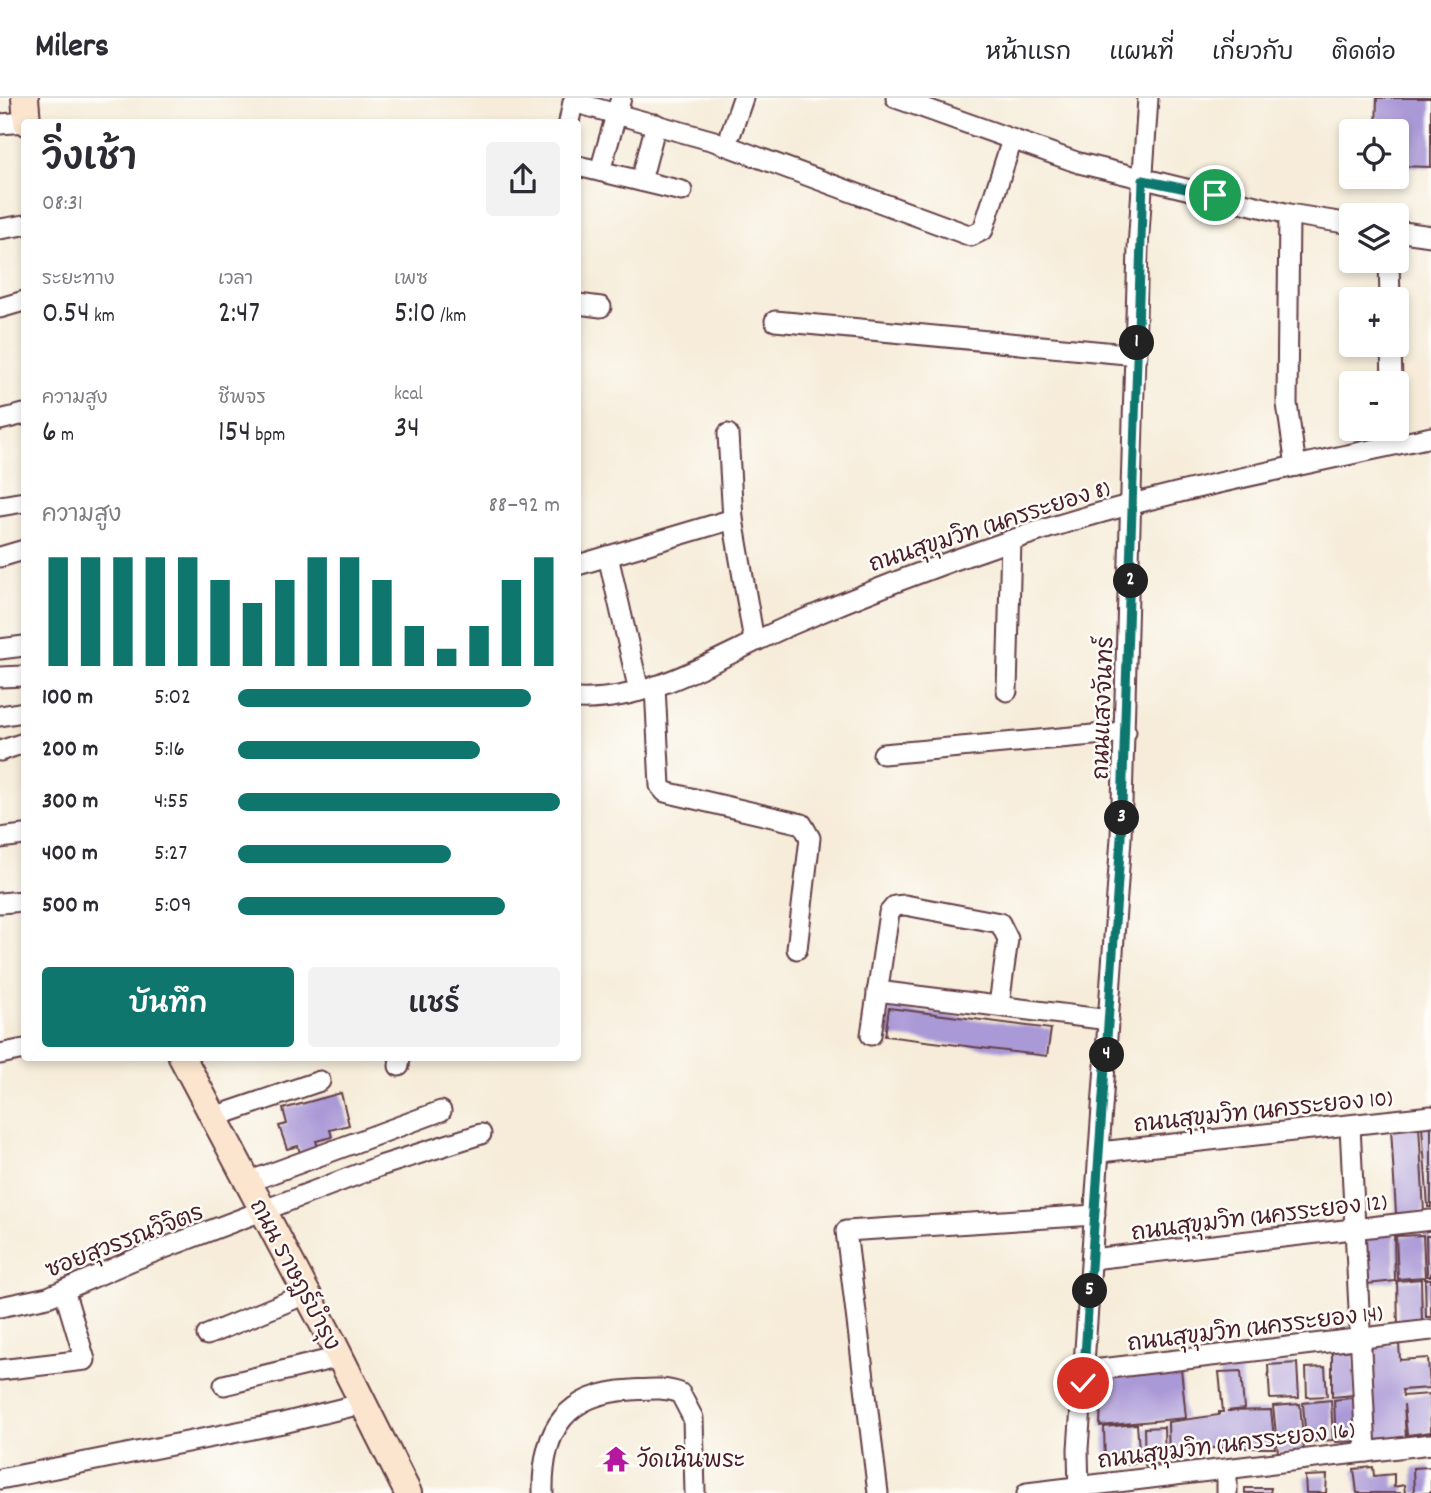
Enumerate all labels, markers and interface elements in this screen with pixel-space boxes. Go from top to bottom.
text: Milers [35,25,109,72]
text: หน้าแรก [986,37,1071,71]
text: แผนที่ [1109,37,1174,71]
text: เกี่ยวกับ [1212,37,1294,71]
text: ติดต่อ [1332,37,1396,71]
map controls [1339,119,1409,441]
button: locate [1339,119,1409,189]
text: วิ่งเช้า [42,134,137,189]
button: share [486,142,560,216]
pin [1185,165,1245,225]
icon: arrive [1196,176,1234,214]
text: 08:31 [42,188,83,221]
button: layers [1339,203,1409,273]
text: ระยะทาง [42,267,115,294]
text: เวลา [218,267,253,294]
text: เพซ [394,267,428,294]
button: + [1339,287,1409,357]
text: 0.54 [42,294,90,337]
text: 2:47 [218,294,260,337]
text: 5:10 [394,294,436,337]
text: km [90,304,115,331]
text: /km [436,304,466,331]
pin: 1 [1120,326,1154,360]
text: 1 [1134,329,1139,356]
button: − [1339,371,1409,441]
text: kcal [394,382,423,409]
text: ความสูง [42,386,108,413]
text: ชีพจร [218,386,266,413]
text: 34 [394,409,420,452]
text: 6 [42,413,57,456]
text: 154 [218,413,251,456]
text: m [57,423,74,450]
text: bpm [251,423,285,450]
street label: ถนนสุขุมวิท (นครระยอง 8) [865,473,1115,583]
text: 88–92 m [488,490,560,523]
text: ความสูง [42,500,121,533]
pin: 2 [1114,564,1148,598]
text: 2 [1126,567,1135,594]
street label: ถนนแสงจันทร์ [1084,636,1124,780]
text: 100 m [42,682,93,715]
text: 5:02 [154,682,191,715]
text: 200 m [42,734,98,767]
text: 5:16 [154,734,185,767]
text: 300 m [42,786,98,819]
text: 4:55 [154,786,189,819]
pin: 3 [1104,800,1140,836]
text: 3 [1117,804,1126,831]
text: 400 m [42,838,98,871]
text: 5:27 [154,838,187,871]
text: 500 m [42,890,99,923]
text: 5:09 [154,890,192,923]
button: บันทึก [42,967,294,1047]
button: แชร์ [308,967,560,1047]
pin: 4 [1090,1038,1124,1072]
text: 4 [1103,1041,1110,1068]
street label: ถนนสุขุมวิท (นครระยอง 10) [1132,1082,1395,1143]
street label: ถนนสุขุมวิท (นครระยอง 12) [1129,1186,1389,1252]
street label: ถนน ราษฎร์บำรุง [239,1193,349,1357]
street label: ซอยสุวรรณวิจิตร [41,1197,209,1289]
pin: 5 [1072,1274,1108,1308]
text: 5 [1085,1277,1094,1304]
street label: ถนนสุขุมวิท (นครระยอง 14) [1126,1297,1385,1363]
pin [1053,1353,1113,1413]
icon: check [1064,1364,1102,1402]
street label: ถนนสุขุมวิท (นครระยอง 16) [1096,1414,1357,1480]
temple icon: วัดเนินพระ [601,1444,631,1474]
place label: วัดเนินพระ [637,1445,745,1479]

